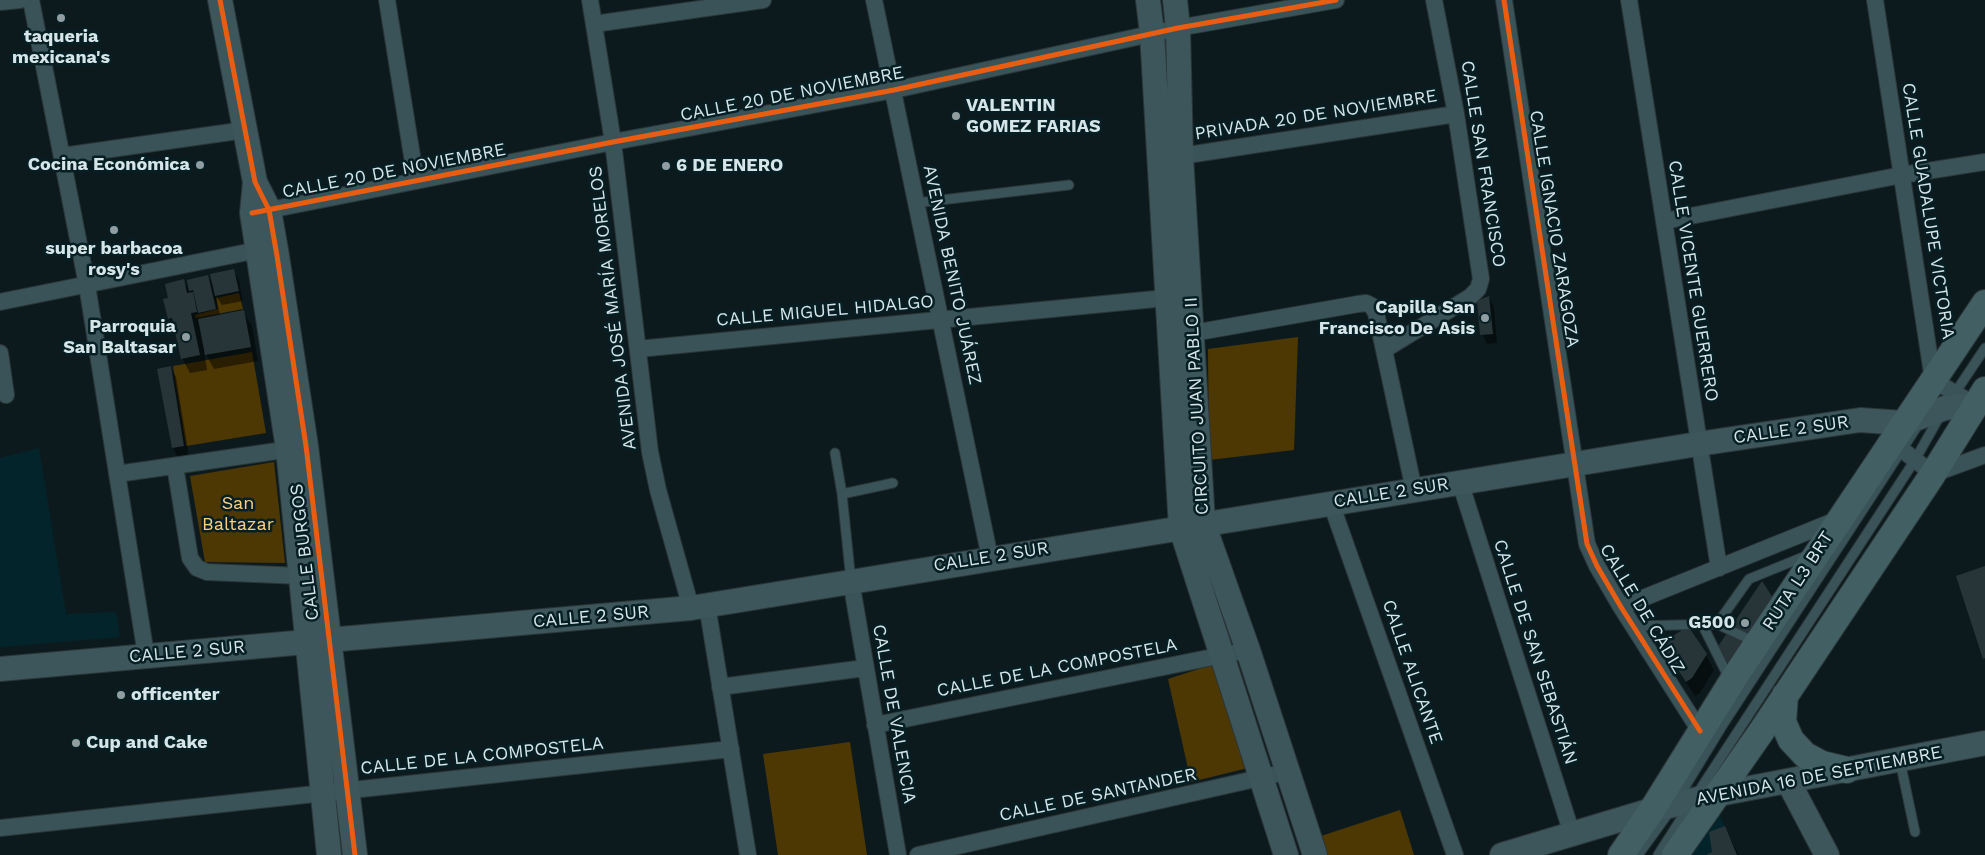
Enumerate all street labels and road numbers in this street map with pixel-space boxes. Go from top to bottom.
street label: CALLE SAN FRANCISCO [1456,59,1510,269]
street label: CALLE 20 DE NOVIEMBRE [678,62,906,126]
street label: CALLE GUADALUPE VICTORIA [1897,81,1959,341]
street label: PRIVADA 20 DE NOVIEMBRE [1193,85,1439,145]
street label: CALLE IGNACIO ZARAGOZA [1525,109,1583,349]
street label: CALLE 20 DE NOVIEMBRE [280,139,508,203]
street label: CALLE VICENTE GUERRERO [1663,159,1723,403]
street label: AVENIDA BENITO JUÁREZ [918,163,986,387]
street label: AVENIDA JOSÉ MARÍA MORELOS [585,165,641,451]
street label: CALLE MIGUEL HIDALGO [715,291,935,331]
street label: CIRCUITO JUAN PABLO II [1181,297,1213,515]
street label: CALLE 2 SUR [1732,411,1850,449]
street label: CALLE 2 SUR [1332,473,1450,513]
street label: CALLE BURGOS [286,482,324,622]
street label: RUTA L3 BRT [1758,527,1838,635]
street label: CALLE 2 SUR [932,537,1050,577]
street label: CALLE DE SAN SEBASTIÁN [1488,537,1582,767]
street label: CALLE DE CÁDIZ [1595,540,1689,678]
street label: CALLE ALICANTE [1377,597,1447,747]
street label: CALLE 2 SUR [532,601,650,633]
street label: CALLE DE VALENCIA [868,623,920,805]
street label: CALLE DE LA COMPOSTELA [935,634,1179,702]
street label: CALLE 2 SUR [128,636,246,668]
street label: CALLE DE LA COMPOSTELA [359,732,605,780]
street label: AVENIDA 16 DE SEPTIEMBRE [1694,742,1944,810]
street label: CALLE DE SANTANDER [997,764,1199,826]

